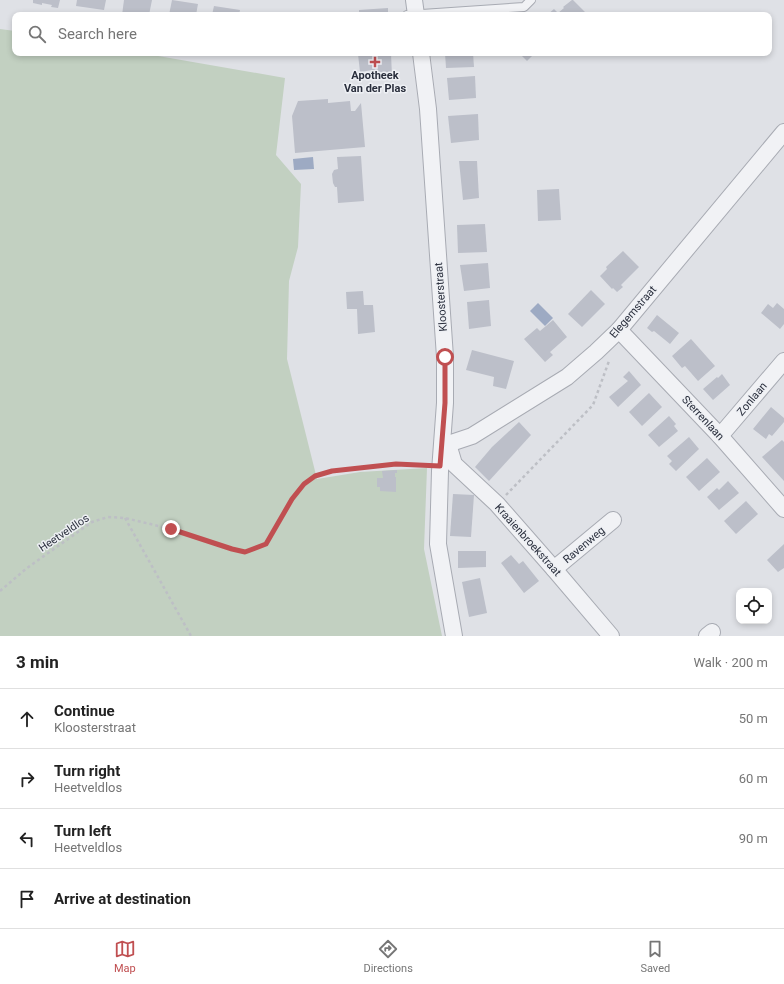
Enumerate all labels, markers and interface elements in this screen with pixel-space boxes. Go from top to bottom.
search box [12,12,772,56]
icon: search [26,23,48,45]
text: Search here [58,25,137,43]
marker: Apotheek Van der Plas [370,57,380,67]
place label: Apotheek Van der Plas [344,69,406,95]
street label: Kloosterstraat [432,262,450,332]
street label: Elegemstraat [607,283,659,341]
route start [436,348,454,366]
street label: Zonlaan [734,380,770,418]
street label: Sterrenlaan [679,393,727,443]
street label: Kraaienbroekstraat [492,501,564,579]
street label: Heetveldlos [36,511,92,555]
route end [162,520,180,538]
street label: Ravenweg [561,524,607,566]
map controls [736,588,772,624]
button: locate [736,588,772,624]
text: 3 min [16,652,59,672]
text: Walk · 200 m [693,655,768,670]
text: Continue [54,702,115,720]
icon: ahead [16,708,38,730]
text: 50 m [739,711,768,726]
text: Kloosterstraat [54,720,136,735]
text: Turn right [54,762,120,780]
icon: right [16,768,38,790]
text: 60 m [739,771,768,786]
text: Heetveldlos [54,780,122,795]
text: Turn left [54,822,111,840]
icon: left [16,828,38,850]
text: 90 m [739,831,768,846]
text: Heetveldlos [54,840,122,855]
icon: arrive [16,888,38,910]
text: Arrive at destination [54,890,191,908]
tab: Map [114,938,136,975]
tab: Directions [363,938,413,975]
tab: Saved [640,938,670,975]

